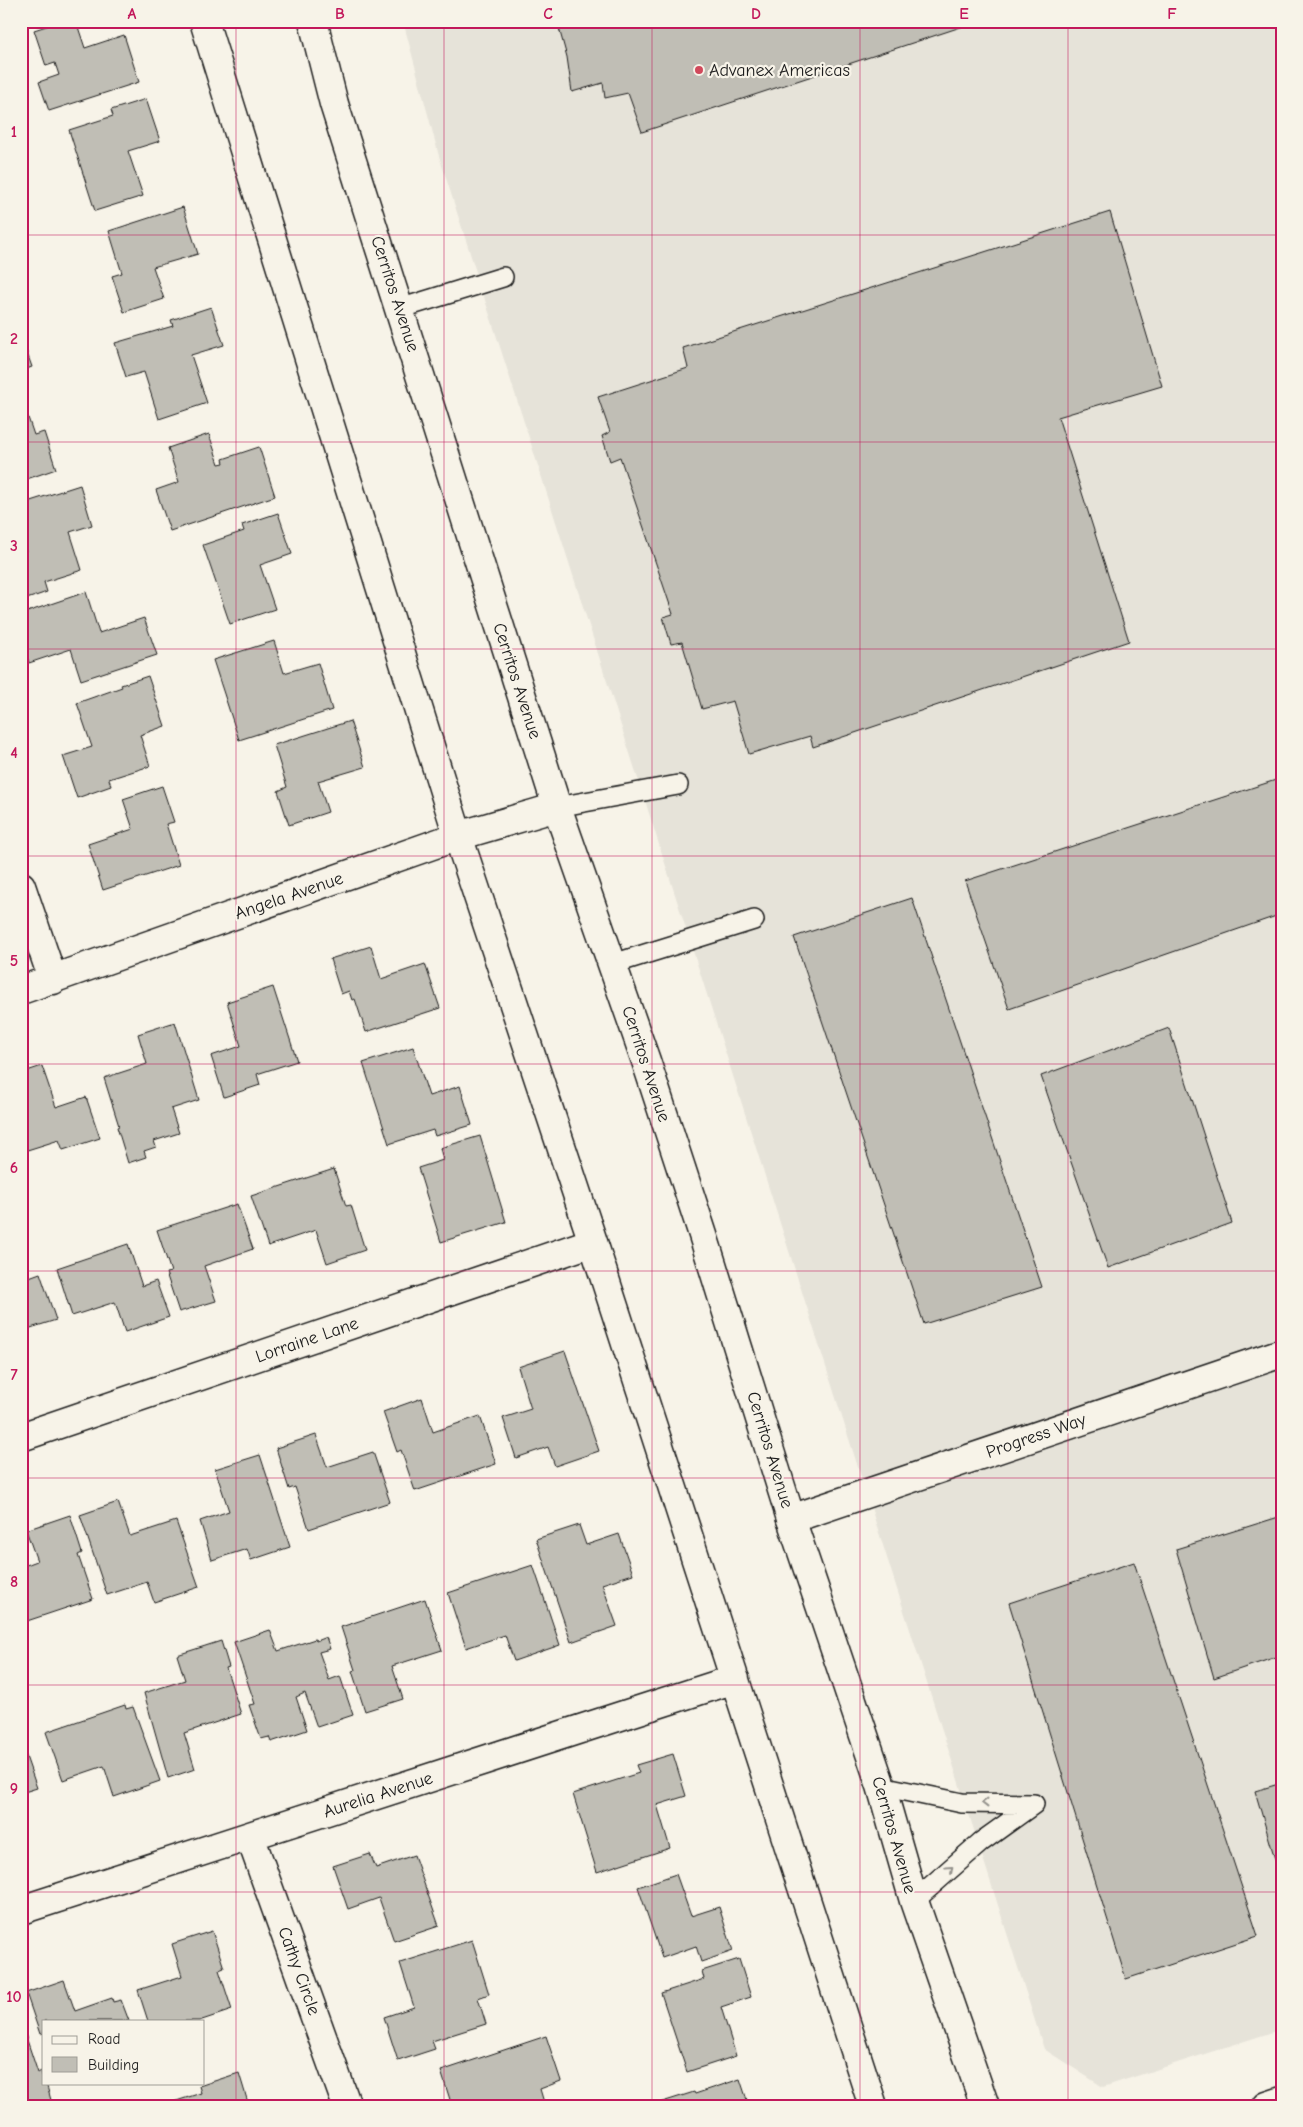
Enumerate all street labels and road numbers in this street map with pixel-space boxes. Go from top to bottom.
street label: Cerritos Avenue [366,233,424,355]
street label: Cerritos Avenue [488,620,546,742]
street label: Angela Avenue [232,868,346,924]
street label: Cerritos Avenue [617,1003,675,1125]
street label: Lorraine Lane [253,1313,361,1367]
street label: Cerritos Avenue [742,1389,798,1511]
street label: Progress Way [983,1409,1090,1463]
street label: Aurelia Avenue [321,1767,435,1823]
street label: Cerritos Avenue [867,1774,921,1896]
street label: Cathy Circle [273,1924,325,2018]

